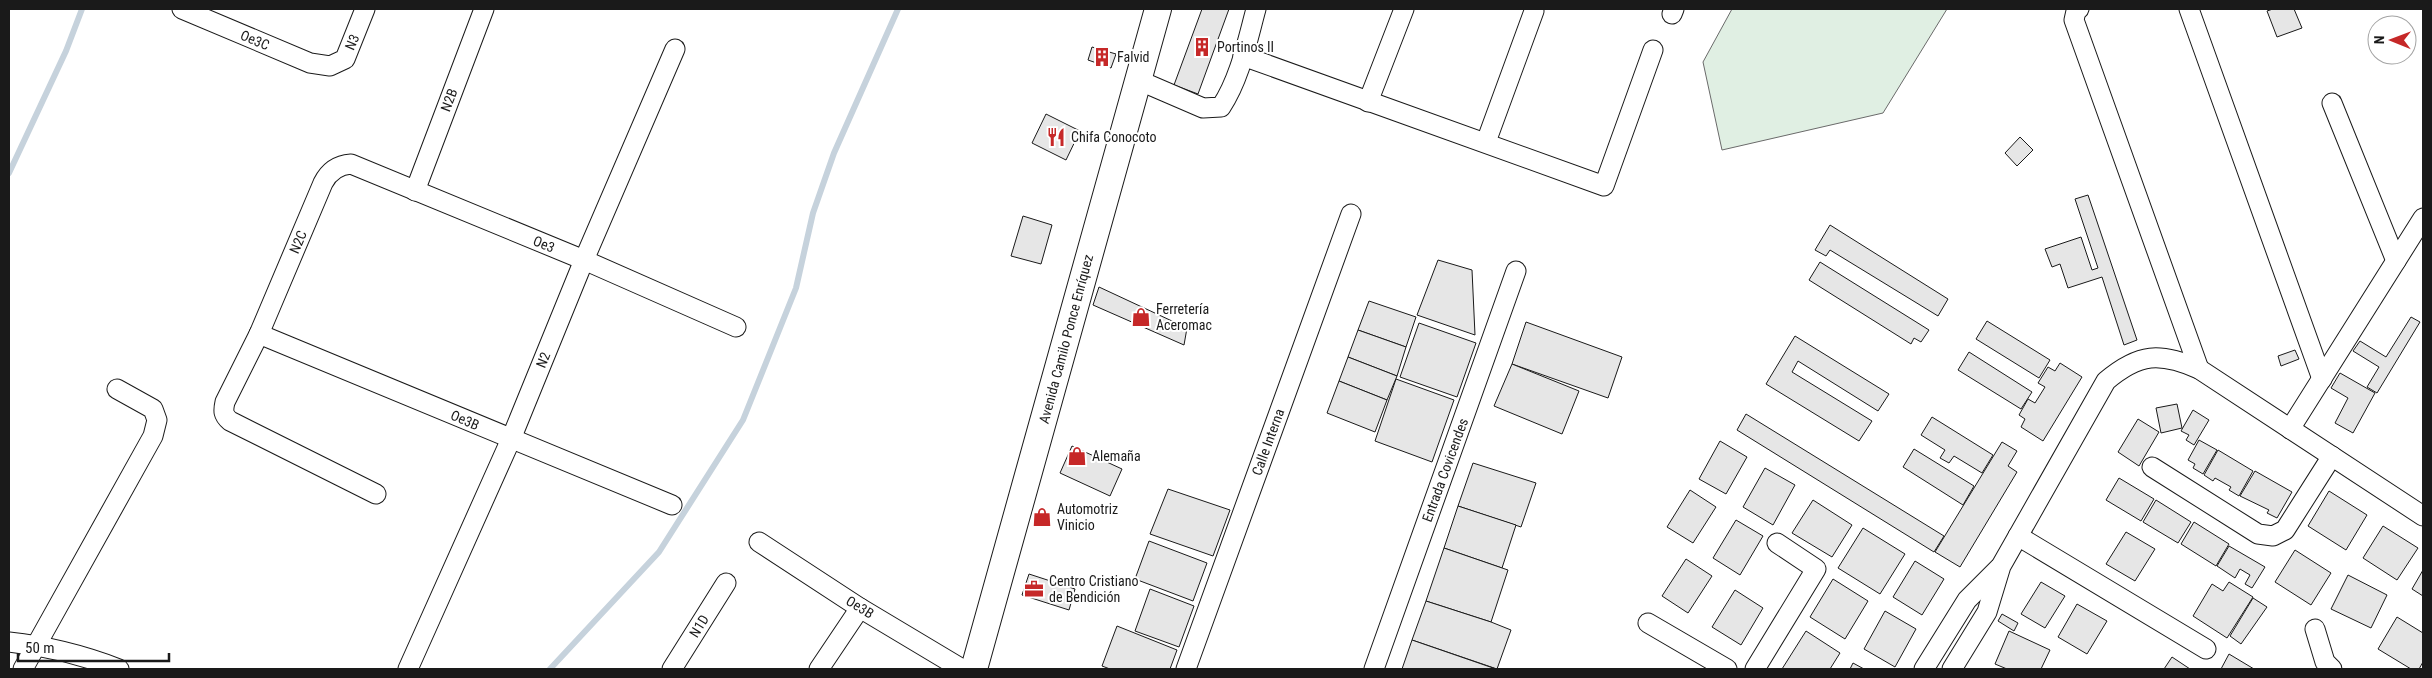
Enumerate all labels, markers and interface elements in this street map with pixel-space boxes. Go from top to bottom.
north arrow [2367,15,2417,65]
street label: Oe3C [238,27,272,53]
street label: N3 [342,32,362,52]
text: N [2371,35,2387,44]
building icon: Portinos II [1191,36,1213,58]
place label: Portinos II [1217,39,1274,55]
building icon: Falvid [1091,46,1113,68]
place label: Falvid [1117,49,1150,65]
street label: N2B [437,86,461,114]
restaurant icon: Chifa Conocoto [1045,126,1067,148]
place label: Chifa Conocoto [1071,129,1157,145]
street label: N2C [286,228,310,256]
street label: Oe3 [531,232,557,256]
street label: Avenida Camilo Ponce Enríquez [1036,253,1096,425]
place label: Ferretería Aceromac [1156,301,1212,333]
shop icon: Ferretería Aceromac [1130,306,1152,328]
street label: N2 [533,350,553,370]
street label: Oe3B [448,407,482,433]
street label: Calle Interna [1249,407,1287,477]
street label: Entrada Covicendes [1419,416,1471,524]
shop icon: Alemaña [1066,445,1088,467]
place label: Alemaña [1092,448,1141,464]
place label: Automotriz Vinicio [1057,501,1118,533]
shop icon: Automotriz Vinicio [1031,506,1053,528]
place label: Centro Cristiano de Bendición [1049,573,1138,605]
office icon: Centro Cristiano de Bendición [1023,578,1045,600]
street label: Oe3B [843,592,877,622]
street label: N1D [686,612,712,640]
scale bar [18,630,169,662]
text: 50 m [25,639,55,657]

